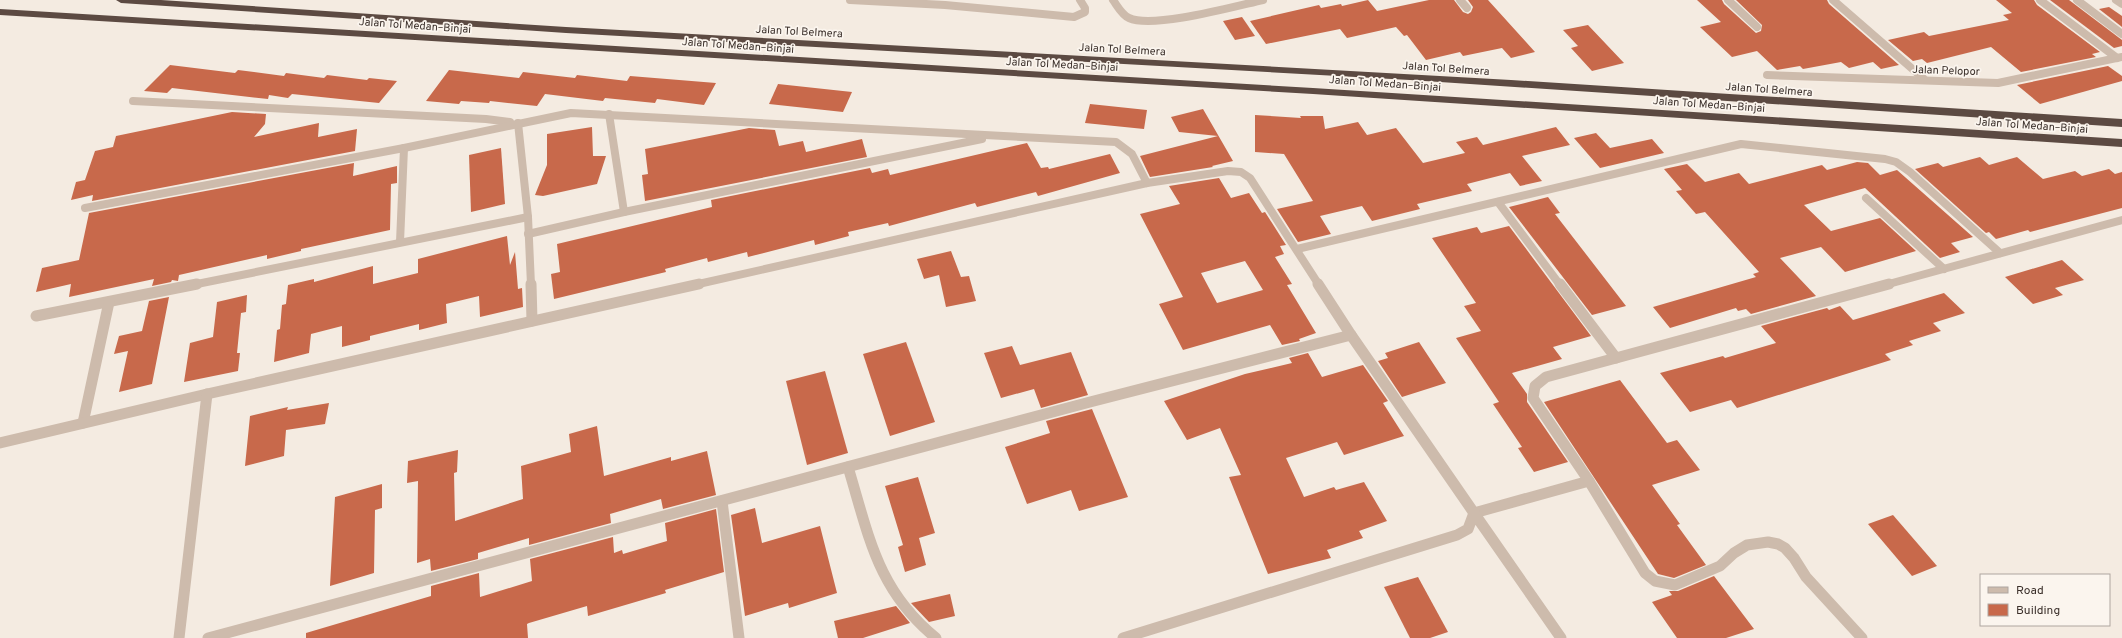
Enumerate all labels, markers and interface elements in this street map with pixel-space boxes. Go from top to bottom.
street label: Jalan Tol Medan–Binjai [358,15,472,37]
street label: Jalan Tol Belmera [755,23,843,41]
street label: Jalan Tol Medan–Binjai [681,35,795,57]
street label: Jalan Tol Belmera [1078,41,1166,59]
street label: Jalan Tol Medan–Binjai [1005,55,1119,75]
street label: Jalan Tol Belmera [1402,59,1490,79]
street label: Jalan Pelopor [1912,63,1981,79]
street label: Jalan Tol Medan–Binjai [1328,73,1442,95]
street label: Jalan Tol Belmera [1725,80,1813,100]
street label: Jalan Tol Medan–Binjai [1652,94,1766,116]
street label: Jalan Tol Medan–Binjai [1975,115,2089,137]
legend [1980,574,2110,626]
text: Road [2016,583,2044,599]
text: Building [2016,603,2060,619]

